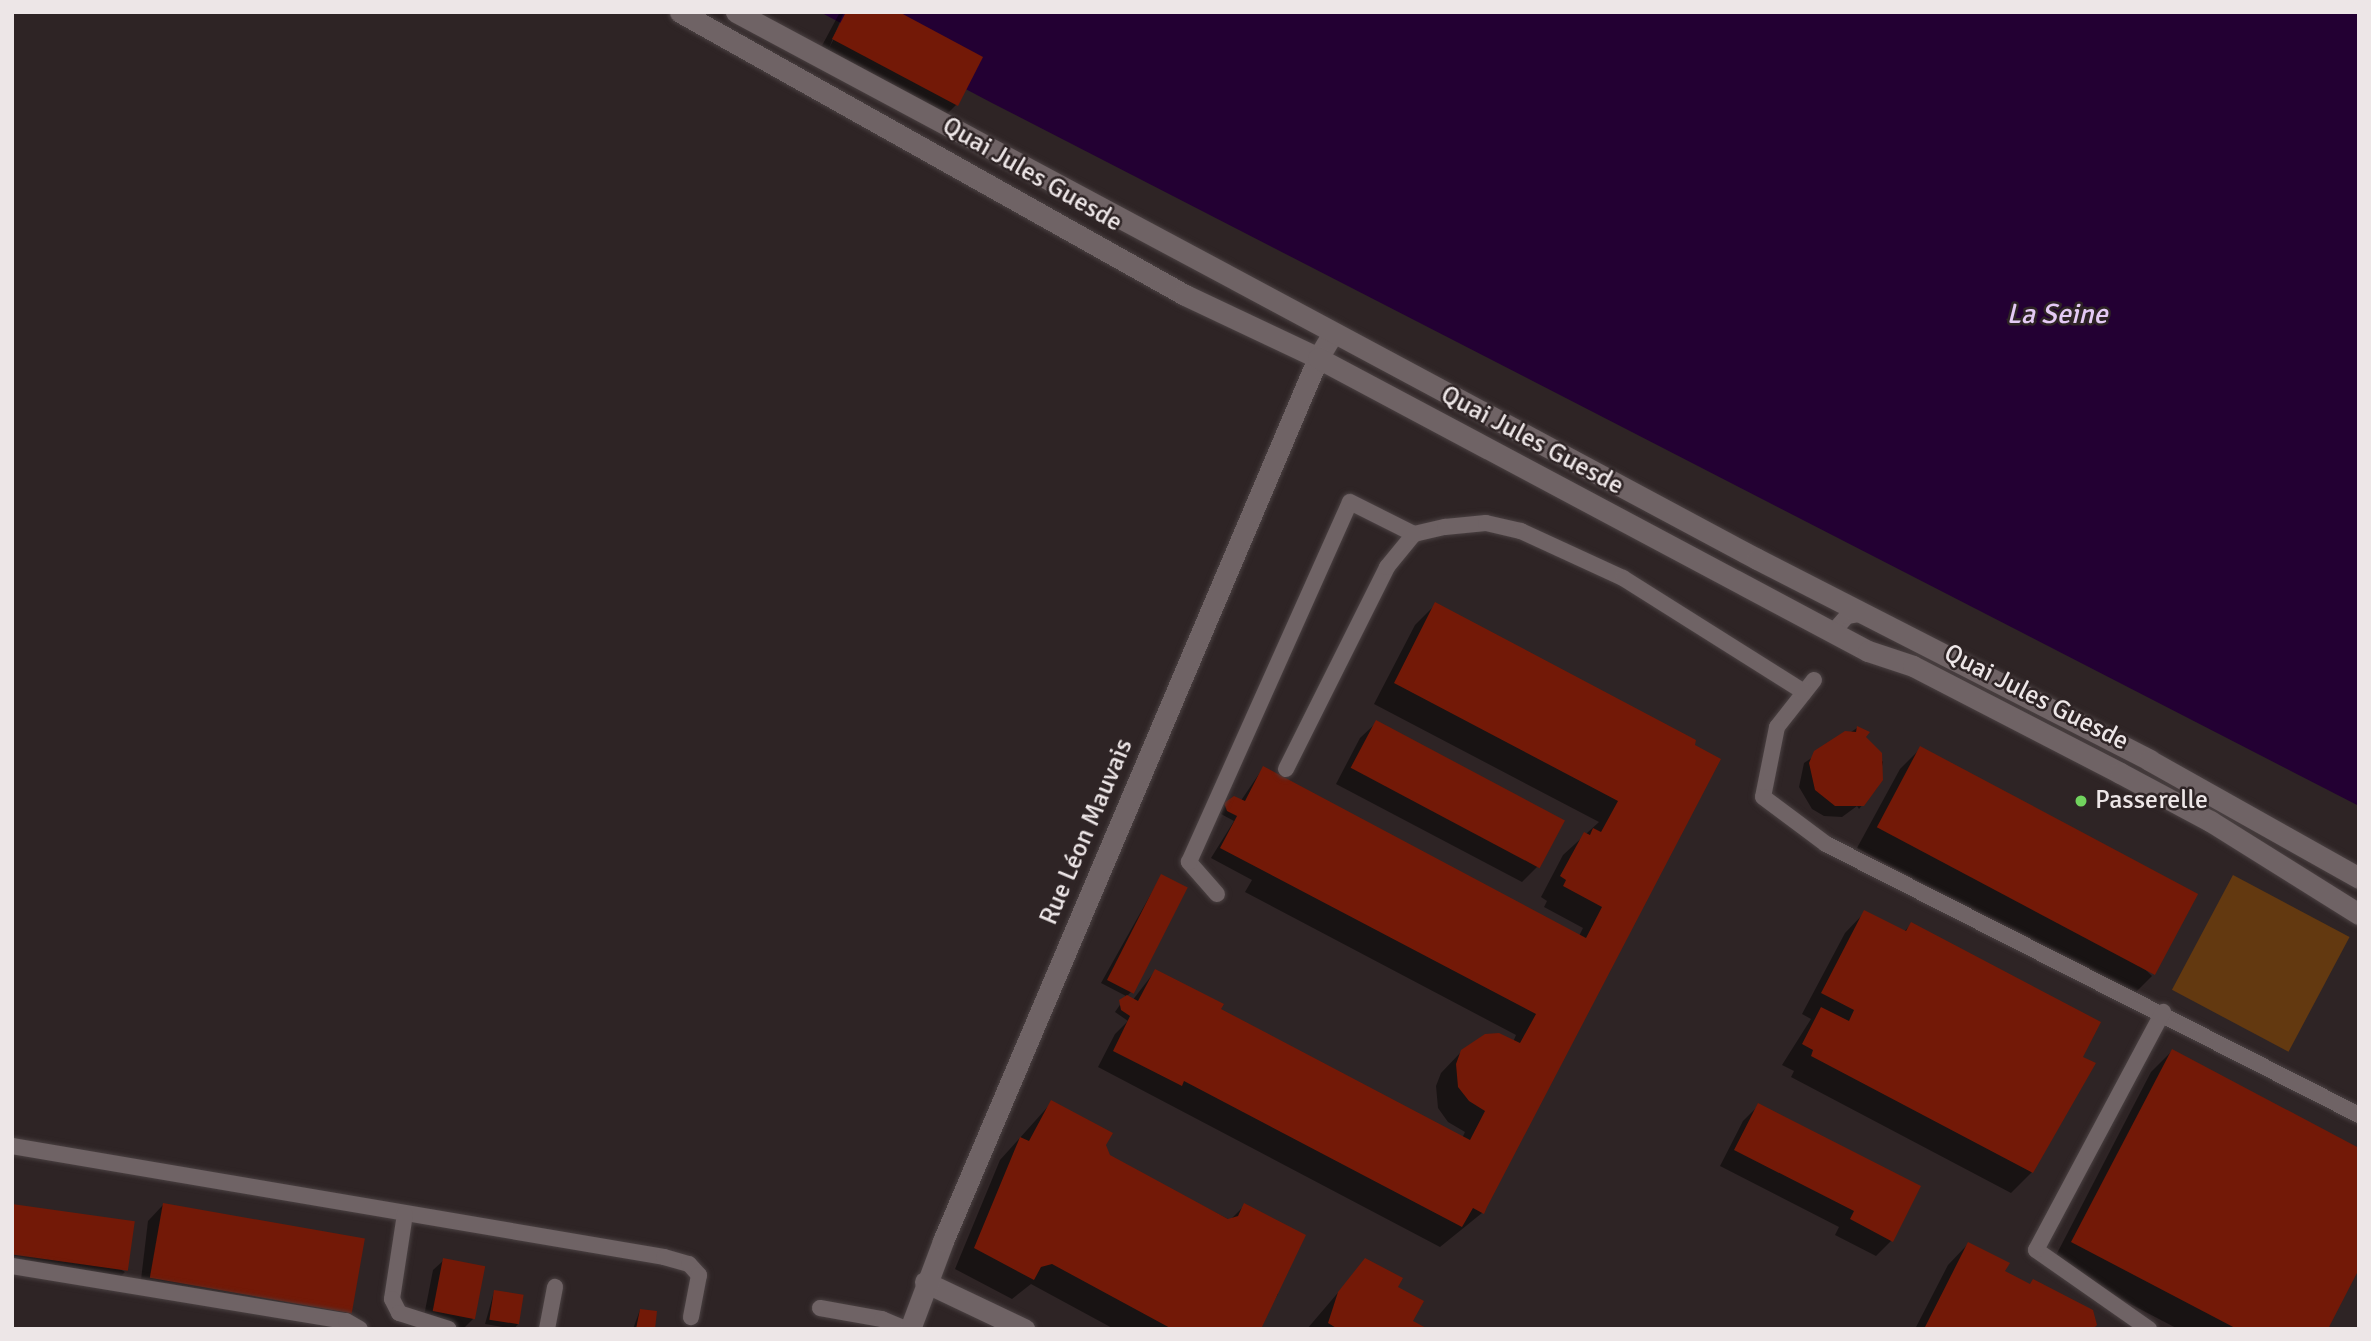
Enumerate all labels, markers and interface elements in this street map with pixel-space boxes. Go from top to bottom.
street label: Quai Jules Guesde [936,111,1128,239]
water label: La Seine [2006,297,2108,331]
street label: Quai Jules Guesde [1435,380,1629,502]
street label: Quai Jules Guesde [1939,638,2133,758]
street label: Rue Léon Mauvais [1034,734,1140,930]
place label: Passerelle [2095,785,2208,817]
marker: Passerelle [2073,793,2089,809]

